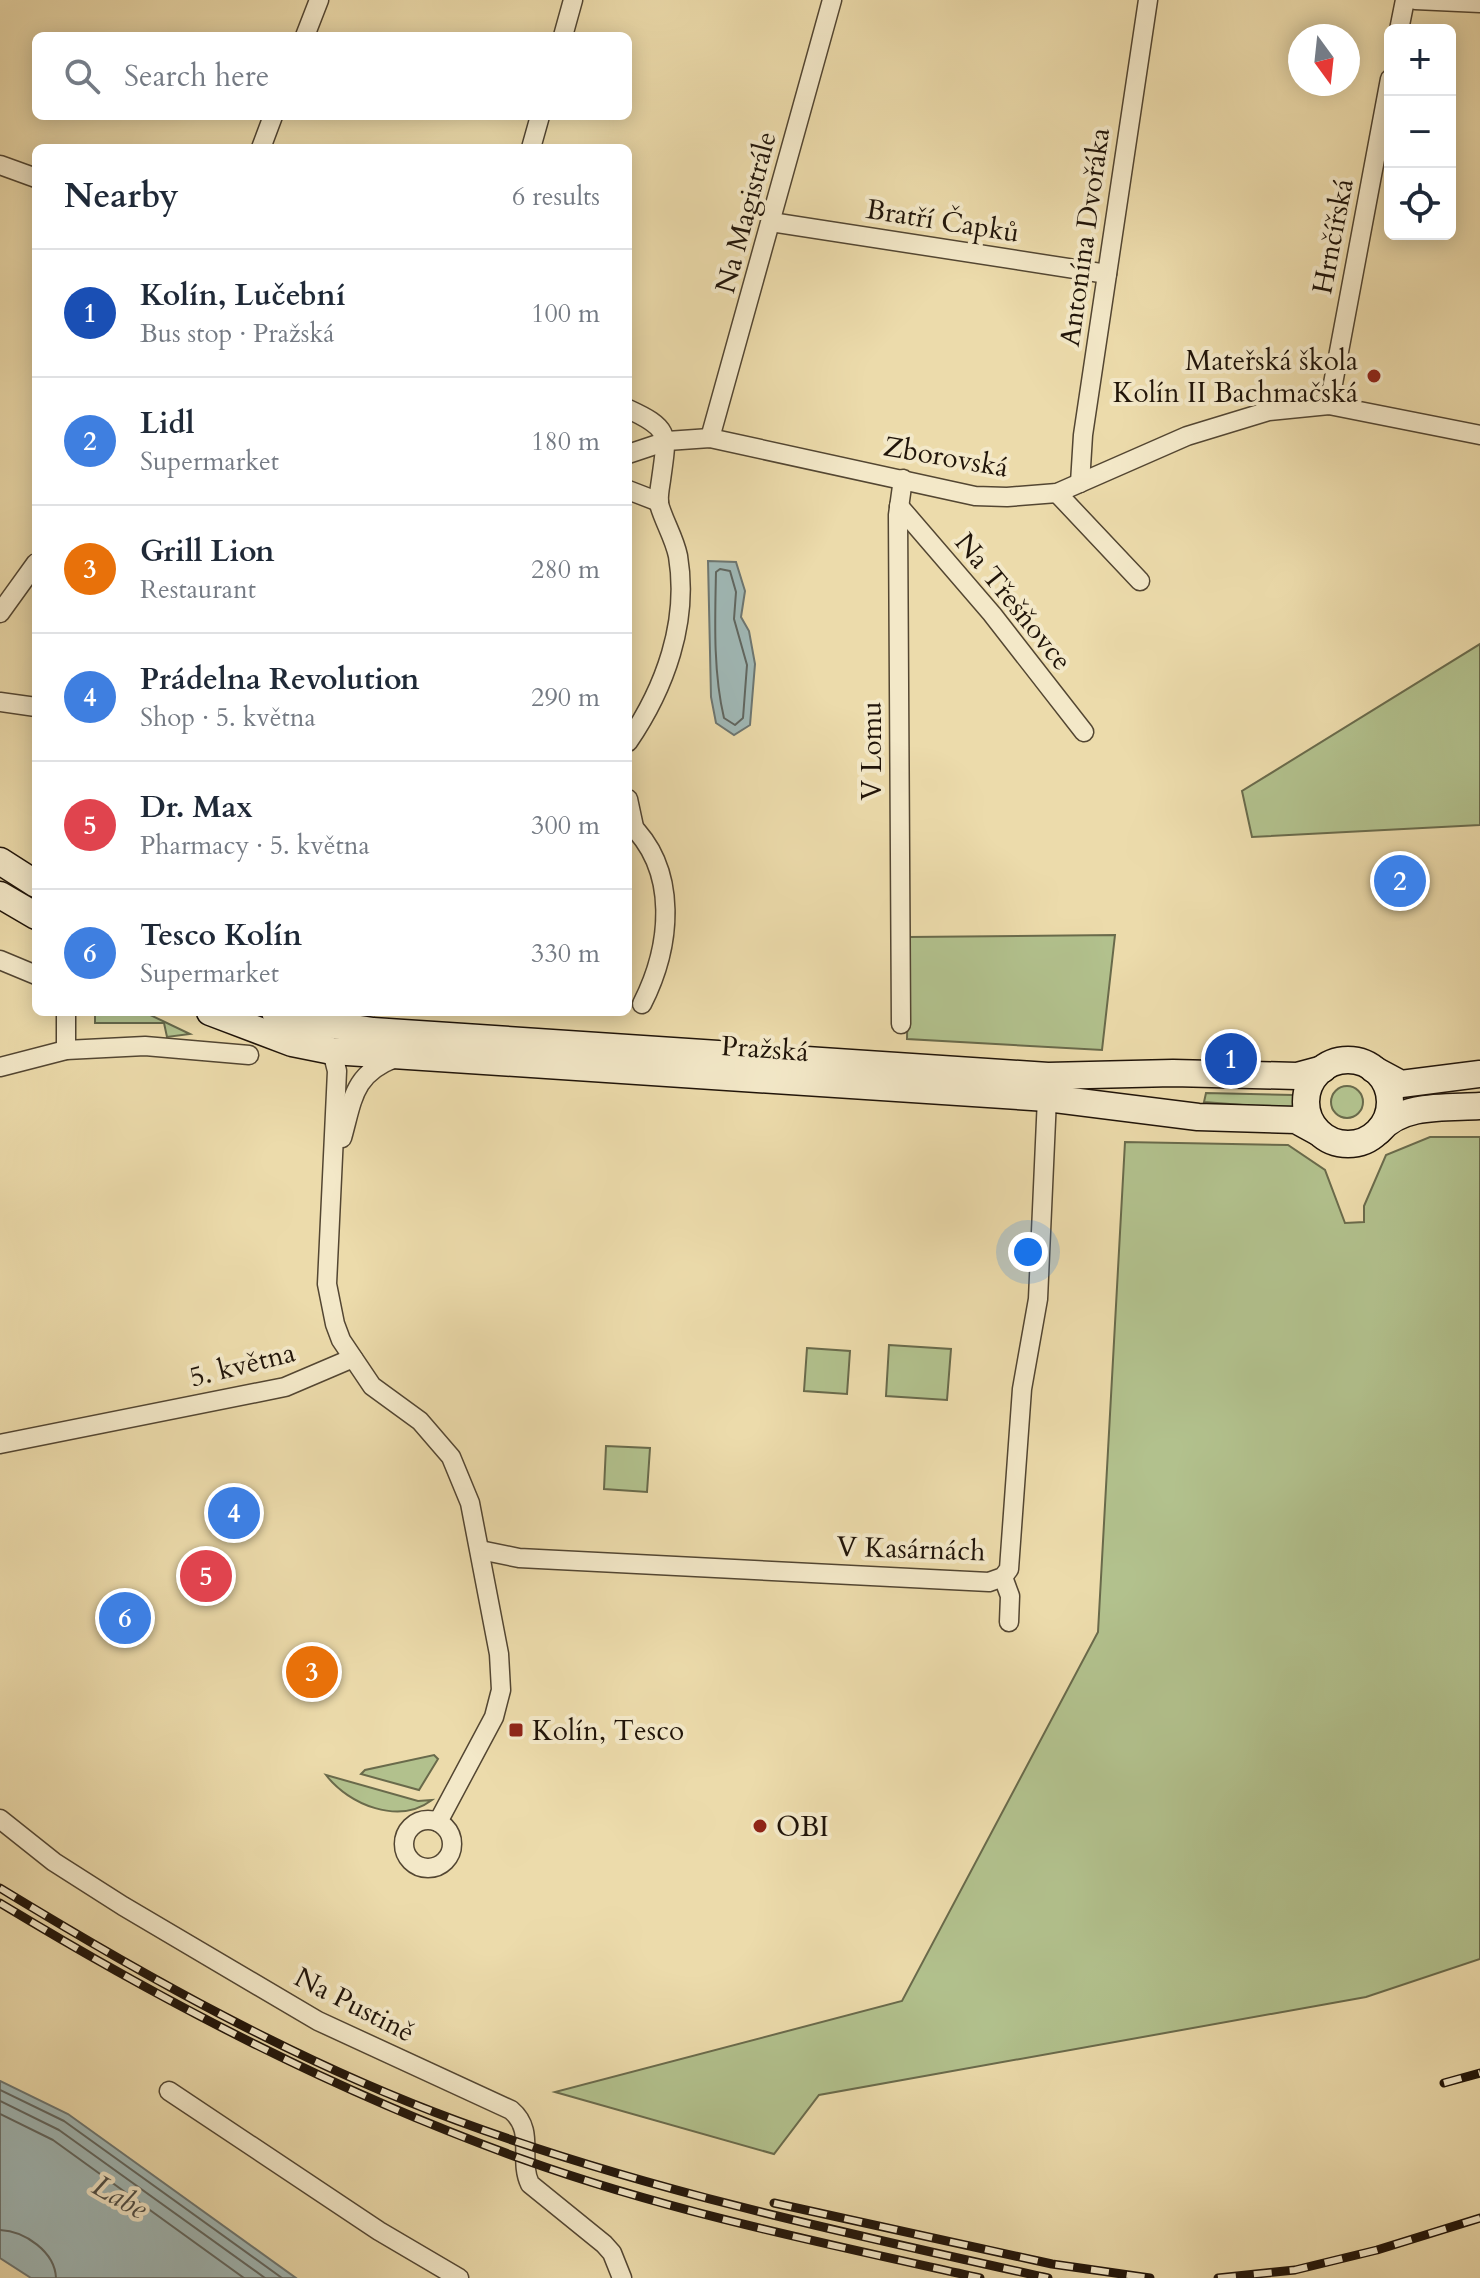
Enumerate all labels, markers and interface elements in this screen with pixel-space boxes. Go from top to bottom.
north arrow [1288,24,1360,96]
map controls [1384,24,1456,240]
button: + [1384,24,1456,96]
search box [32,32,632,120]
icon: search [60,54,104,98]
text: Search here [124,56,269,97]
button: − [1384,96,1456,168]
street label: Antonína Dvořáka [1051,125,1119,349]
street label: Na Magistrále [706,127,786,297]
button: locate [1384,168,1456,240]
text: Nearby [64,173,179,219]
street label: Hrnčířská [1303,175,1363,297]
text: 6 results [512,179,600,214]
street label: Bratří Čapků [864,190,1022,252]
text: Kolín, Lučební [140,275,345,316]
text: 1 [83,296,97,331]
text: 100 m [531,296,600,331]
text: Bus stop · Pražská [140,316,335,351]
place label: Mateřská škola Kolín II Bachmačská [1113,342,1358,412]
marker: Mateřská škola Kolín II Bachmačská [1365,367,1383,385]
text: Lidl [140,403,194,444]
text: 2 [83,424,97,459]
text: 180 m [531,424,600,459]
street label: Zborovská [880,427,1011,487]
text: Supermarket [140,444,279,479]
street label: Na Třešňovce [946,525,1081,678]
text: Grill Lion [140,531,274,572]
text: 3 [83,552,97,587]
text: 280 m [531,552,600,587]
text: Restaurant [140,572,256,607]
text: Prádelna Revolution [140,659,419,700]
text: 4 [83,680,97,715]
text: 290 m [531,680,600,715]
text: Shop · 5. května [140,700,316,735]
street label: V Lomu [853,701,891,801]
text: Dr. Max [140,787,253,828]
text: 5 [83,808,97,843]
text: 300 m [531,808,600,843]
text: Pharmacy · 5. května [140,828,370,863]
pin: 2 [1374,851,1426,911]
text: Tesco Kolín [140,915,302,956]
text: 6 [83,936,97,971]
text: 330 m [531,936,600,971]
text: Supermarket [140,956,279,991]
street label: Pražská [720,1027,810,1071]
pin: 1 [1205,1029,1257,1089]
your location [1008,1232,1048,1272]
street label: 5. května [185,1334,299,1396]
pin: 4 [208,1483,260,1543]
street label: V Kasárnách [836,1527,986,1571]
pin: 5 [180,1546,232,1606]
pin: 6 [99,1588,151,1648]
pin: 3 [286,1642,338,1702]
place label: Kolín, Tesco [532,1712,684,1750]
marker: Kolín, Tesco [507,1721,525,1739]
place label: OBI [776,1808,829,1846]
marker: OBI [751,1817,769,1835]
street label: Na Pustině [288,1958,421,2051]
water label: Labe [85,2165,155,2230]

